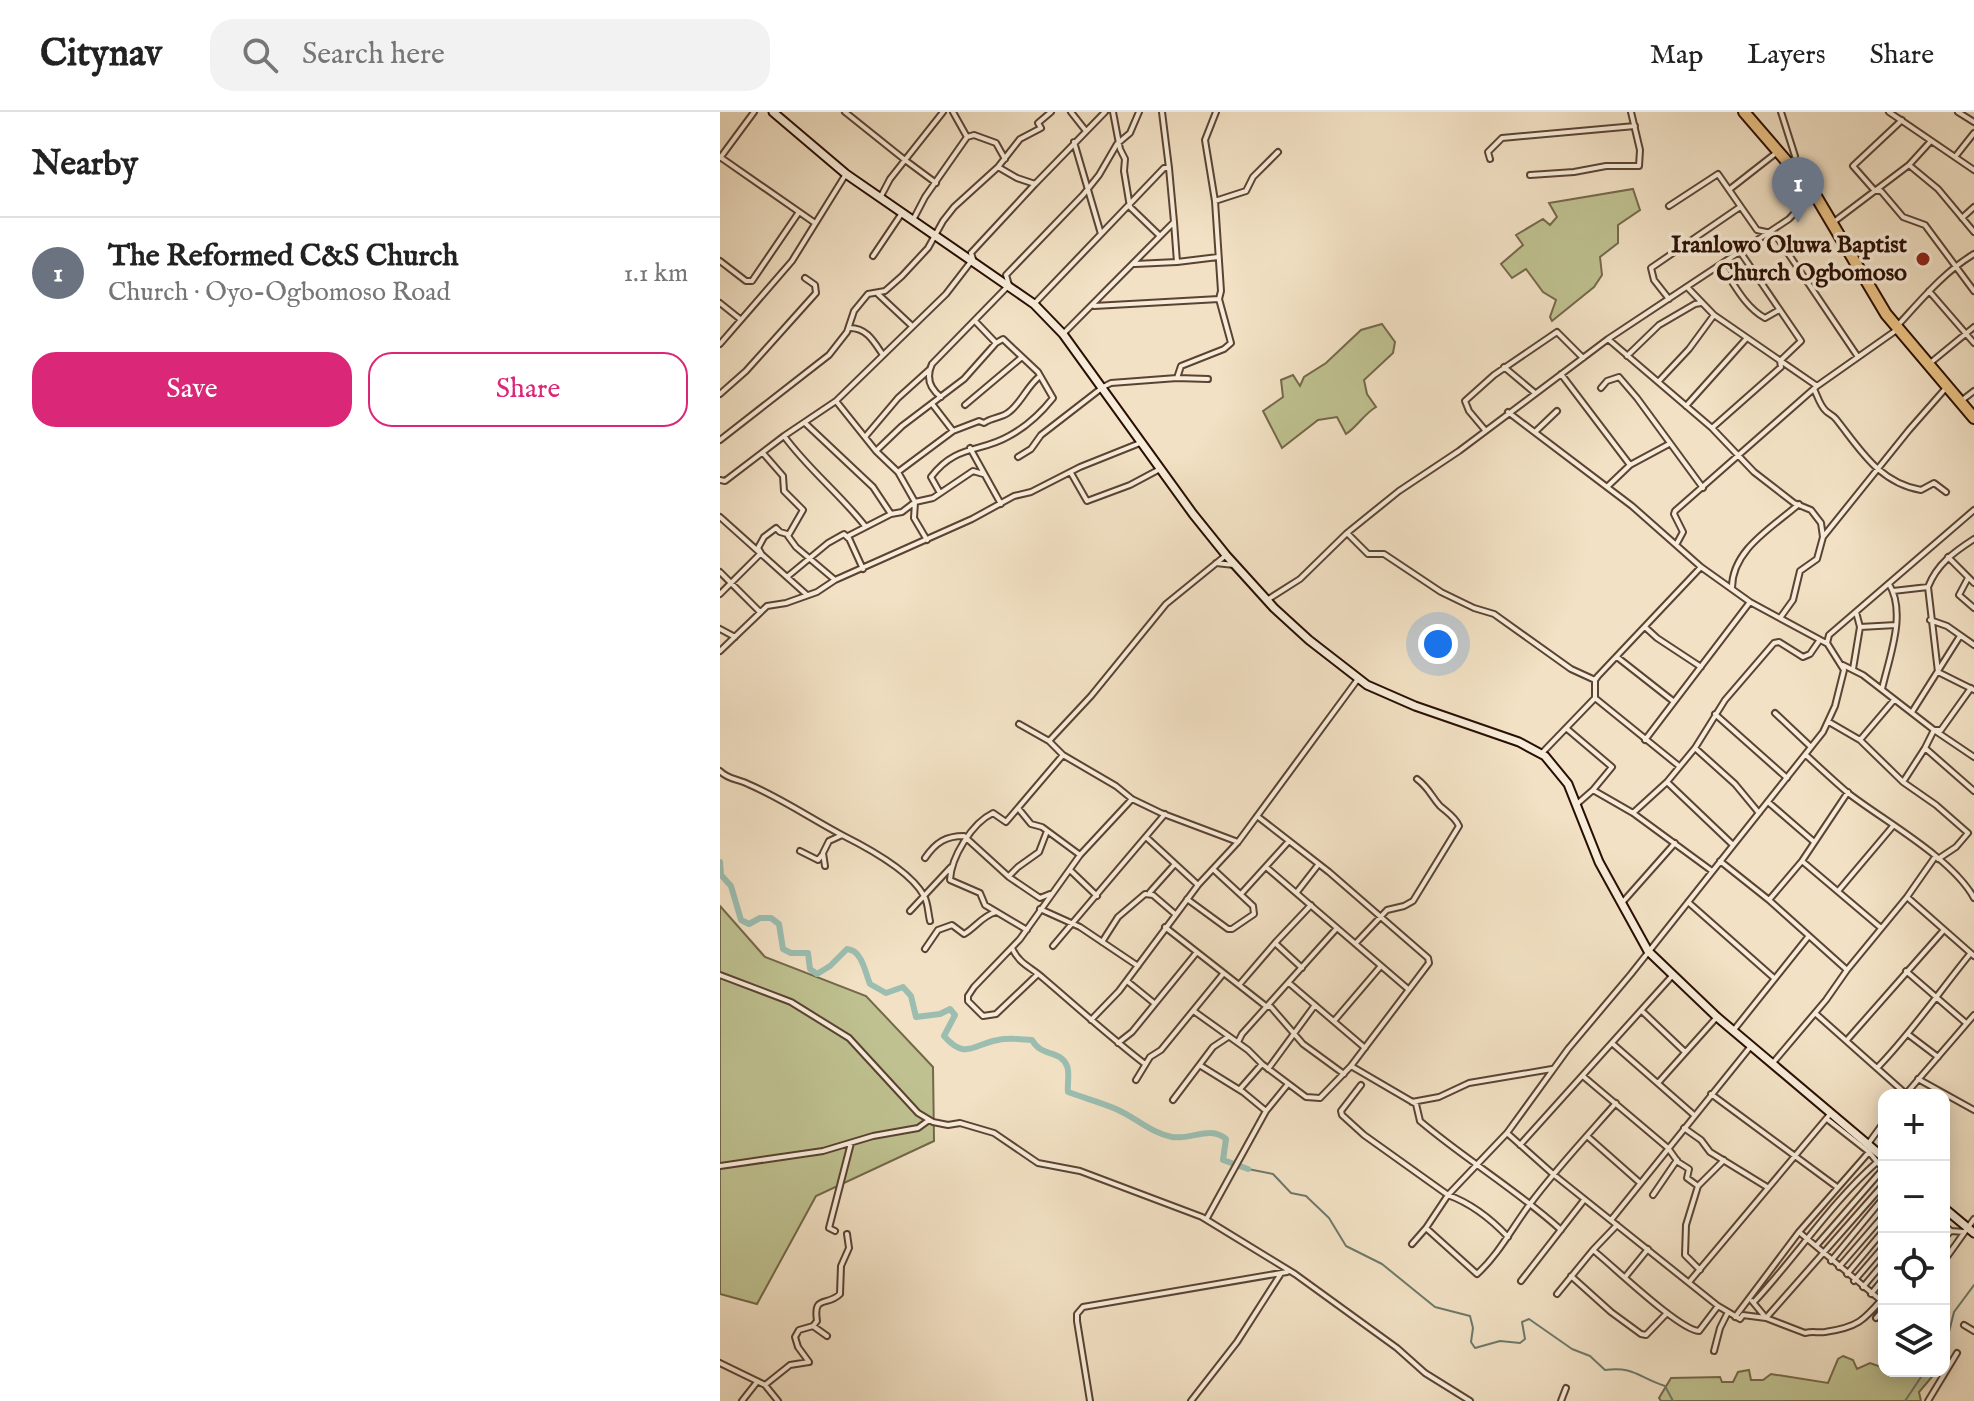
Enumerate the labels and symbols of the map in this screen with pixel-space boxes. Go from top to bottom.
pin: 1 [1772,157,1824,223]
place label: Iranlowo Oluwa Baptist Church Ogbomoso [1671,230,1908,289]
marker: Iranlowo Oluwa Baptist Church Ogbomoso [1914,250,1932,268]
your location [1418,624,1458,664]

